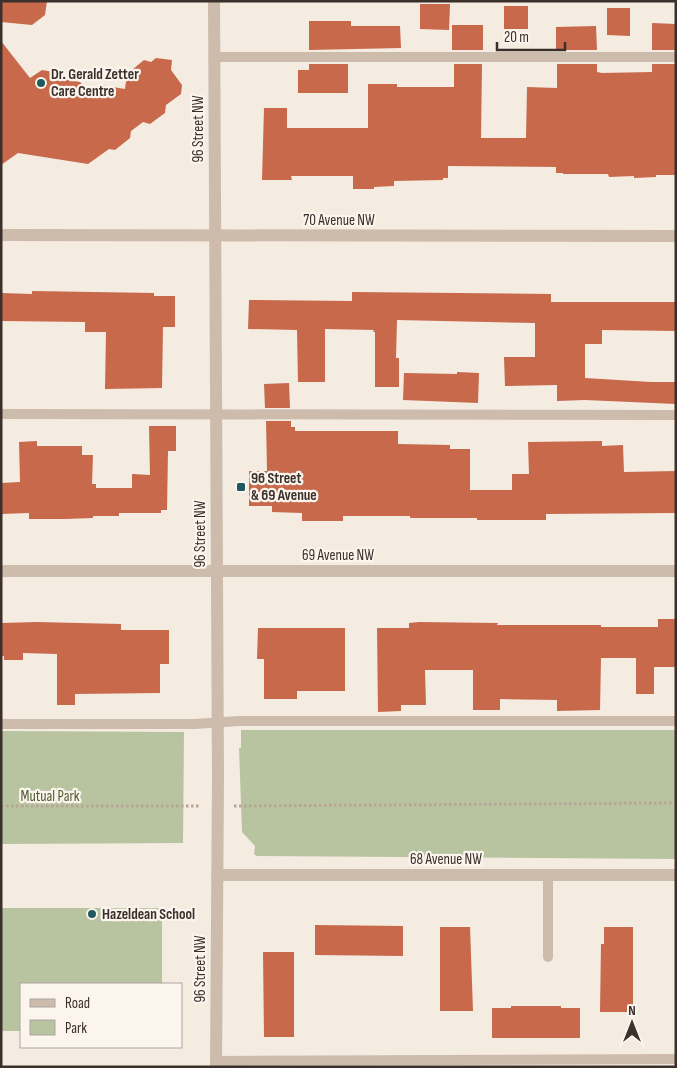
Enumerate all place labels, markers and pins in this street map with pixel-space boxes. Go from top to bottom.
place label: Dr. Gerald Zetter Care Centre [51,65,139,101]
marker: Dr. Gerald Zetter Care Centre [35,77,47,89]
place label: 96 Street & 69 Avenue [251,469,317,505]
marker: 96 Street & 69 Avenue [235,481,247,493]
place label: Hazeldean School [102,905,195,924]
marker: Hazeldean School [86,908,98,920]

